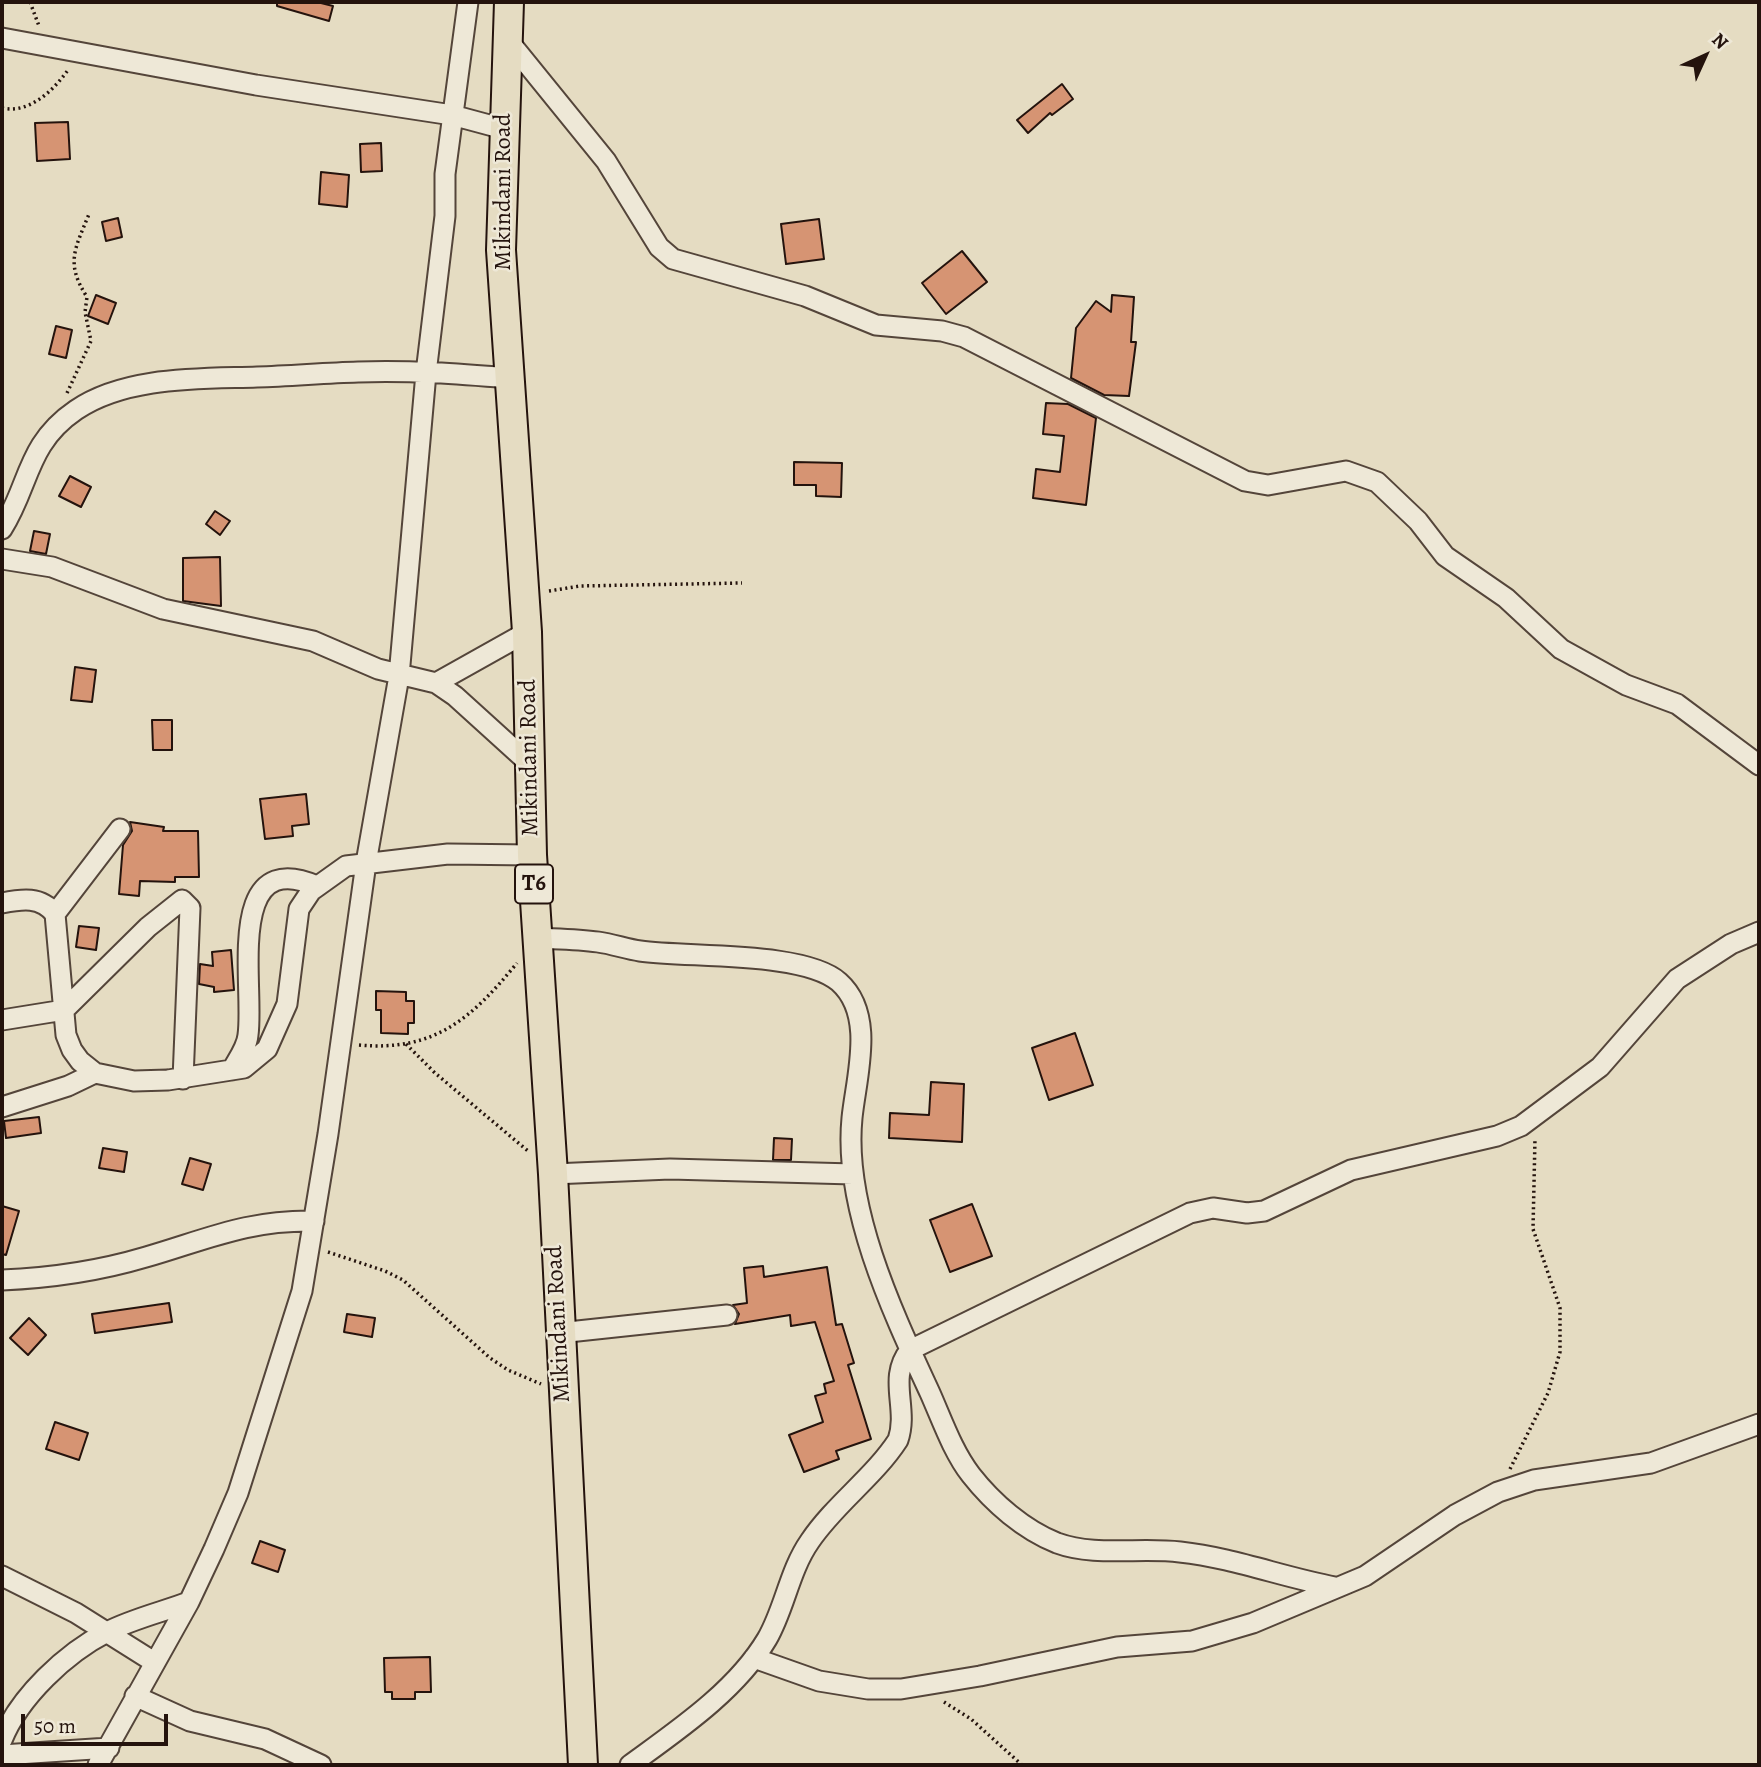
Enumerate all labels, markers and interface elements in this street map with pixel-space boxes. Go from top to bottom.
north arrow [1670,21,1740,91]
text: N [1706,27,1734,55]
street label: Mikindani Road [490,113,518,271]
street label: Mikindani Road [514,679,546,837]
road number: T6 [515,864,553,904]
street label: Mikindani Road [541,1245,577,1403]
scale bar [24,1700,172,1744]
text: 50 m [34,1712,76,1740]

